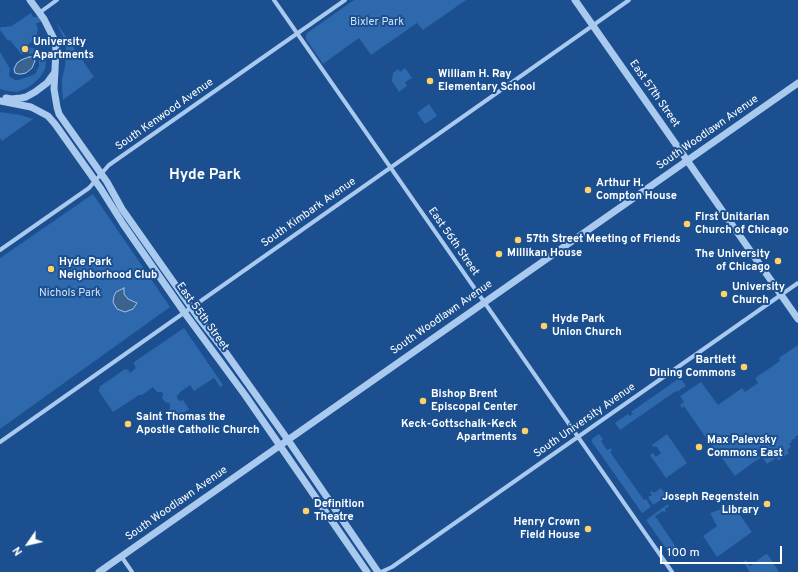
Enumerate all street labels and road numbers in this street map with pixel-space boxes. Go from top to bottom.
street label: East 57th Street [626,58,682,130]
street label: South Kenwood Avenue [114,76,216,154]
street label: South Woodlawn Avenue [655,93,761,173]
street label: South Kimbark Avenue [259,175,359,251]
street label: East 56th Street [425,205,481,279]
street label: South Woodlawn Avenue [389,278,495,358]
street label: East 55th Street [173,280,231,354]
street label: South University Avenue [532,381,638,461]
street label: South Woodlawn Avenue [124,464,230,544]

